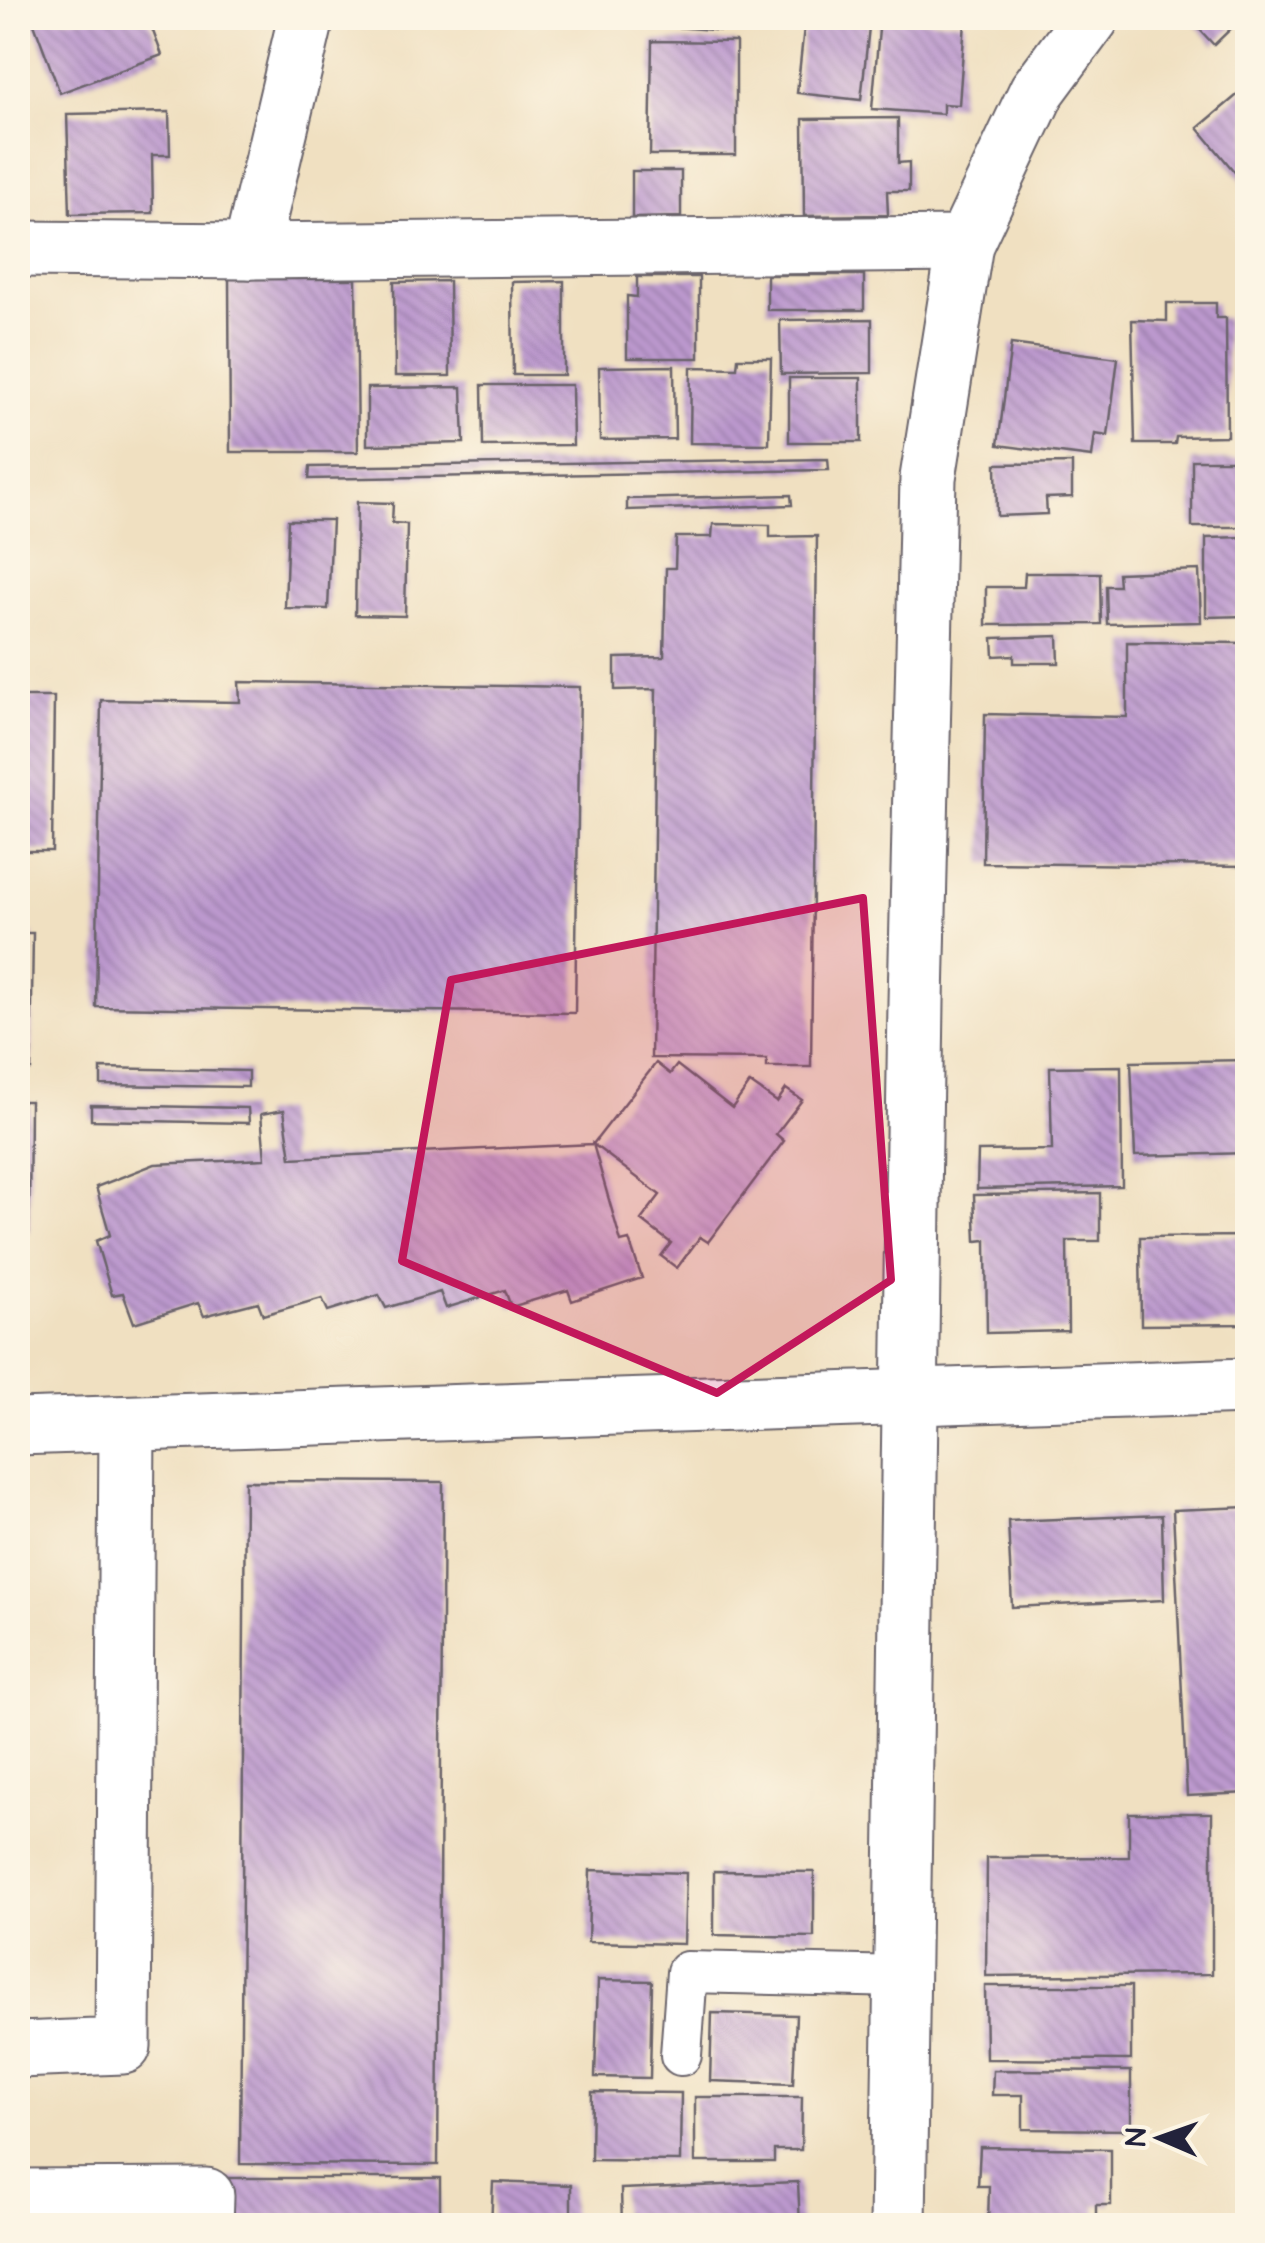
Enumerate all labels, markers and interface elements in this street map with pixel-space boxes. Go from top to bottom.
north arrow [1110,2088,1210,2188]
text: N [1117,2127,1156,2147]

